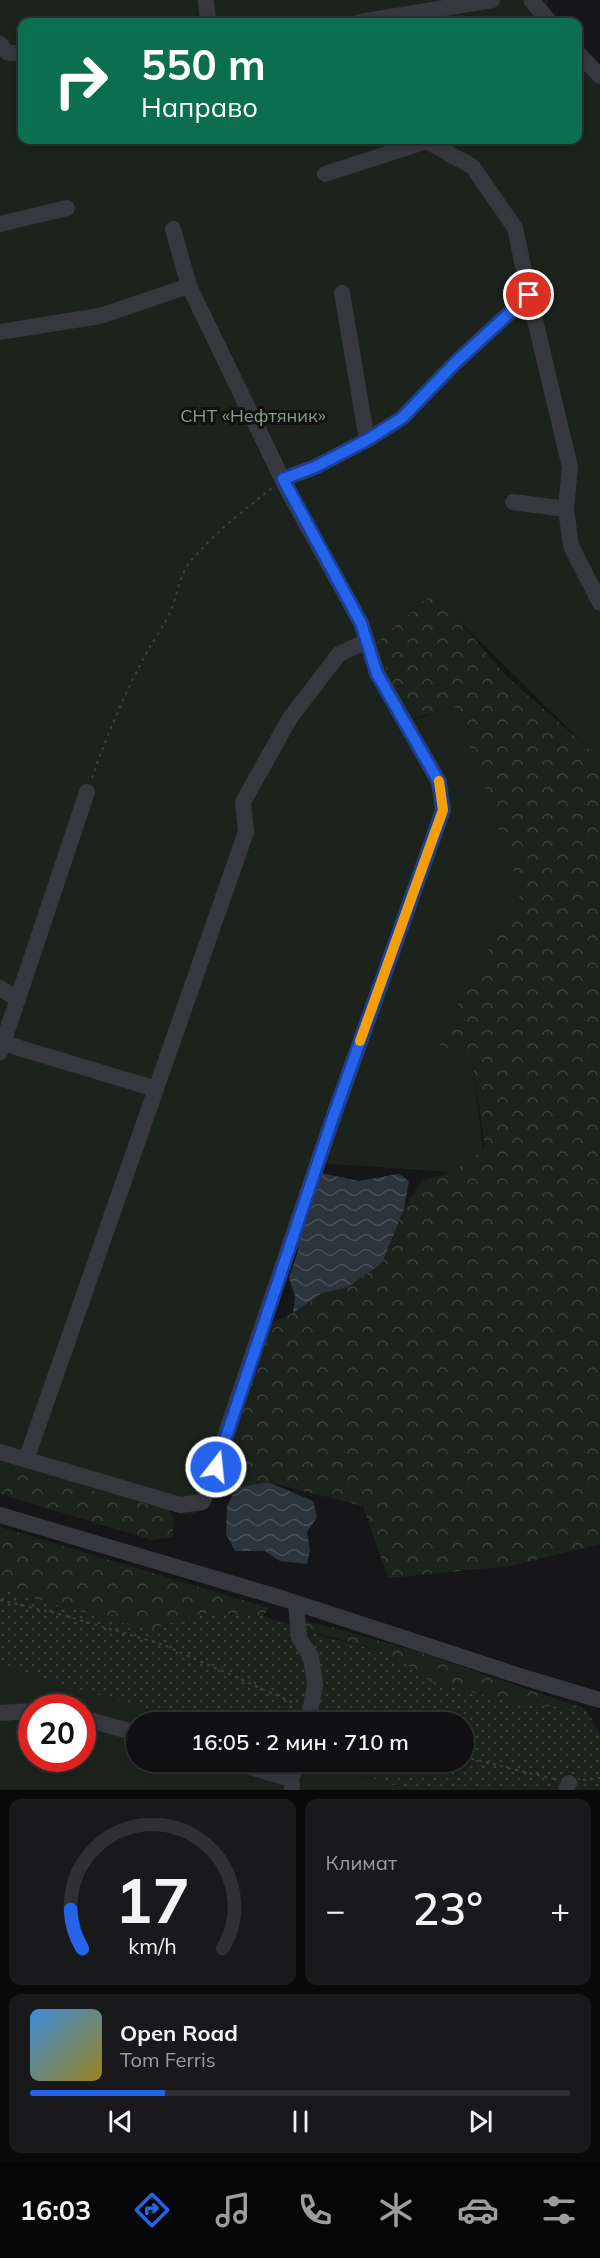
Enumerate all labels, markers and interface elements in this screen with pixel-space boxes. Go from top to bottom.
text: 550 m [141,38,266,91]
icon: right [42,42,120,120]
text: Направо [141,90,258,124]
pin [503,269,554,320]
icon: arrive [512,278,545,311]
park label: СНТ «Нефтяник» [180,404,326,427]
position arrow [184,1435,248,1499]
speed limit sign: 20 [18,1694,96,1772]
text: 16:05 · 2 мин · 710 m [191,1728,409,1756]
text: Климат [326,1850,397,1875]
text: 17 [115,1860,190,1939]
text: 23° [412,1880,483,1936]
text: − [326,1889,345,1930]
text: + [550,1889,570,1930]
text: km/h [128,1932,176,1959]
text: Open Road [120,2019,238,2047]
text: Tom Ferris [120,2047,216,2072]
icon: previous [104,2105,137,2138]
icon: pause [284,2105,317,2138]
icon: next [464,2105,497,2138]
icon: directions [131,2189,173,2231]
icon: music [212,2189,254,2231]
icon: phone [294,2189,336,2231]
icon: climate [375,2189,417,2231]
icon: car [457,2189,499,2231]
icon: filters [538,2189,580,2231]
text: 16:03 [20,2193,91,2227]

